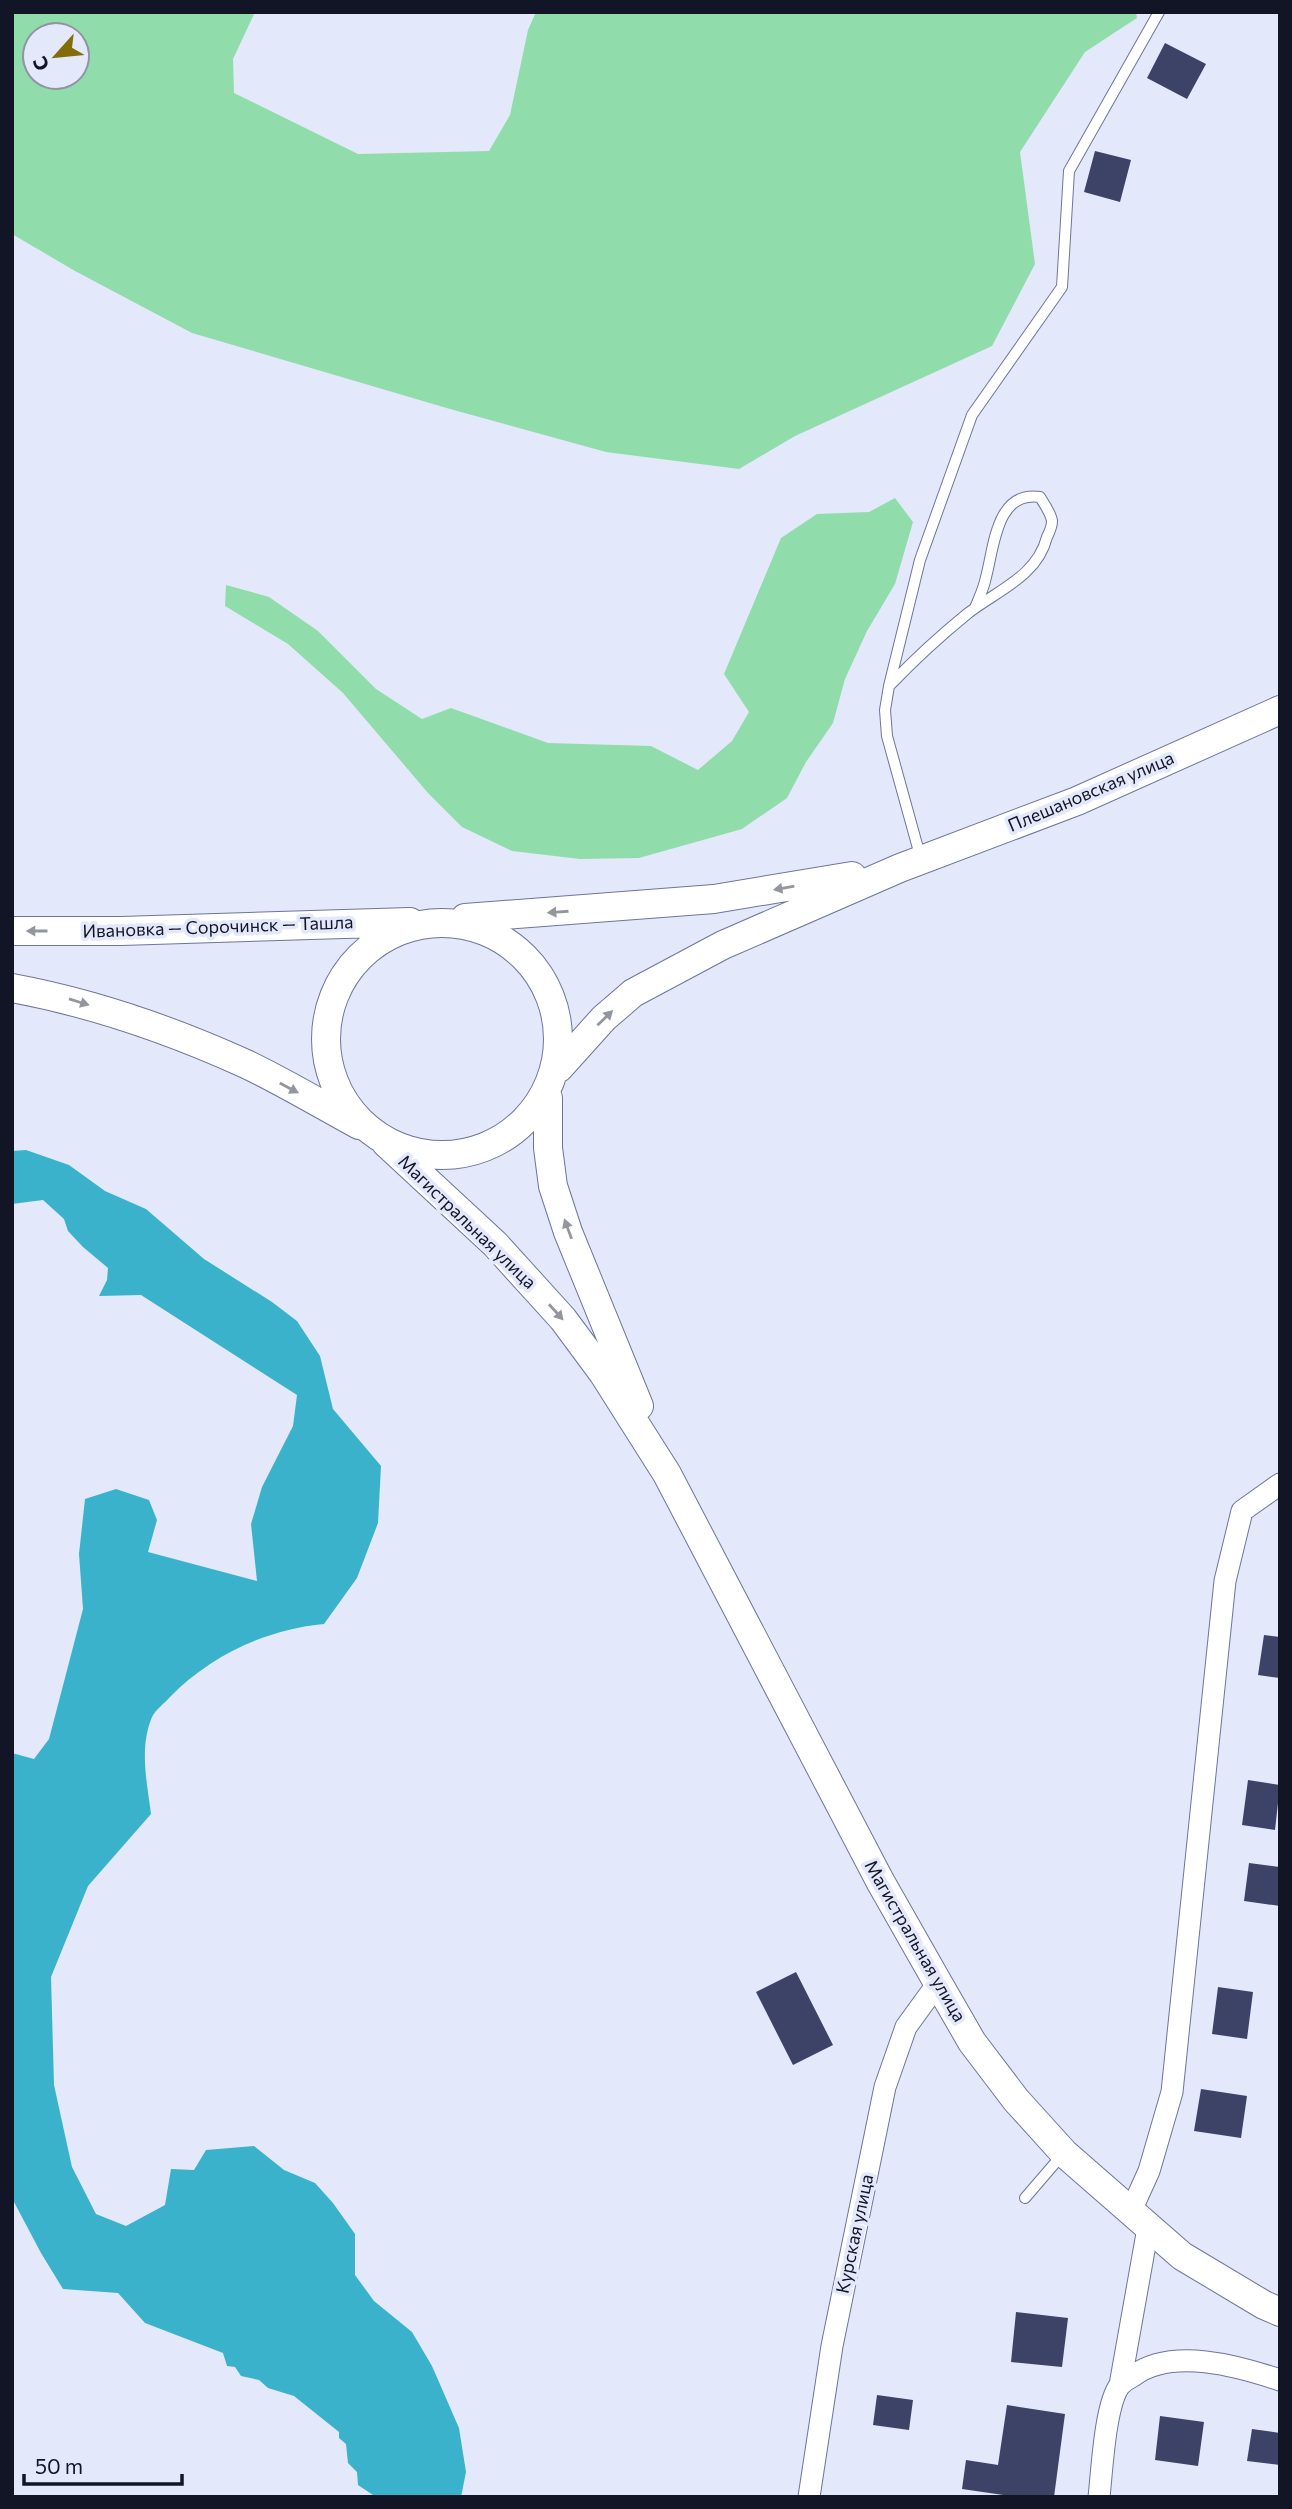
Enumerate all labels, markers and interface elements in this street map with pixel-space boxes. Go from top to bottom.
north arrow [21,21,91,91]
text: С [27,53,54,75]
street label: Плешановская улица [1004,746,1177,836]
one-way arrow [773,883,795,894]
one-way arrow [547,907,569,918]
street label: Ивановка — Сорочинск — Ташла [82,910,354,942]
one-way arrow [25,925,47,937]
one-way arrow [69,998,90,1008]
one-way arrow [596,1010,613,1026]
one-way arrow [279,1082,299,1093]
street label: Магистральная улица [394,1150,541,1293]
one-way arrow [562,1218,573,1239]
one-way arrow [548,1303,564,1321]
street label: Магистральная улица [861,1856,971,2025]
street label: Курская улица [831,2172,877,2295]
scale bar [24,2442,182,2486]
text: 50 m [35,2453,83,2478]

